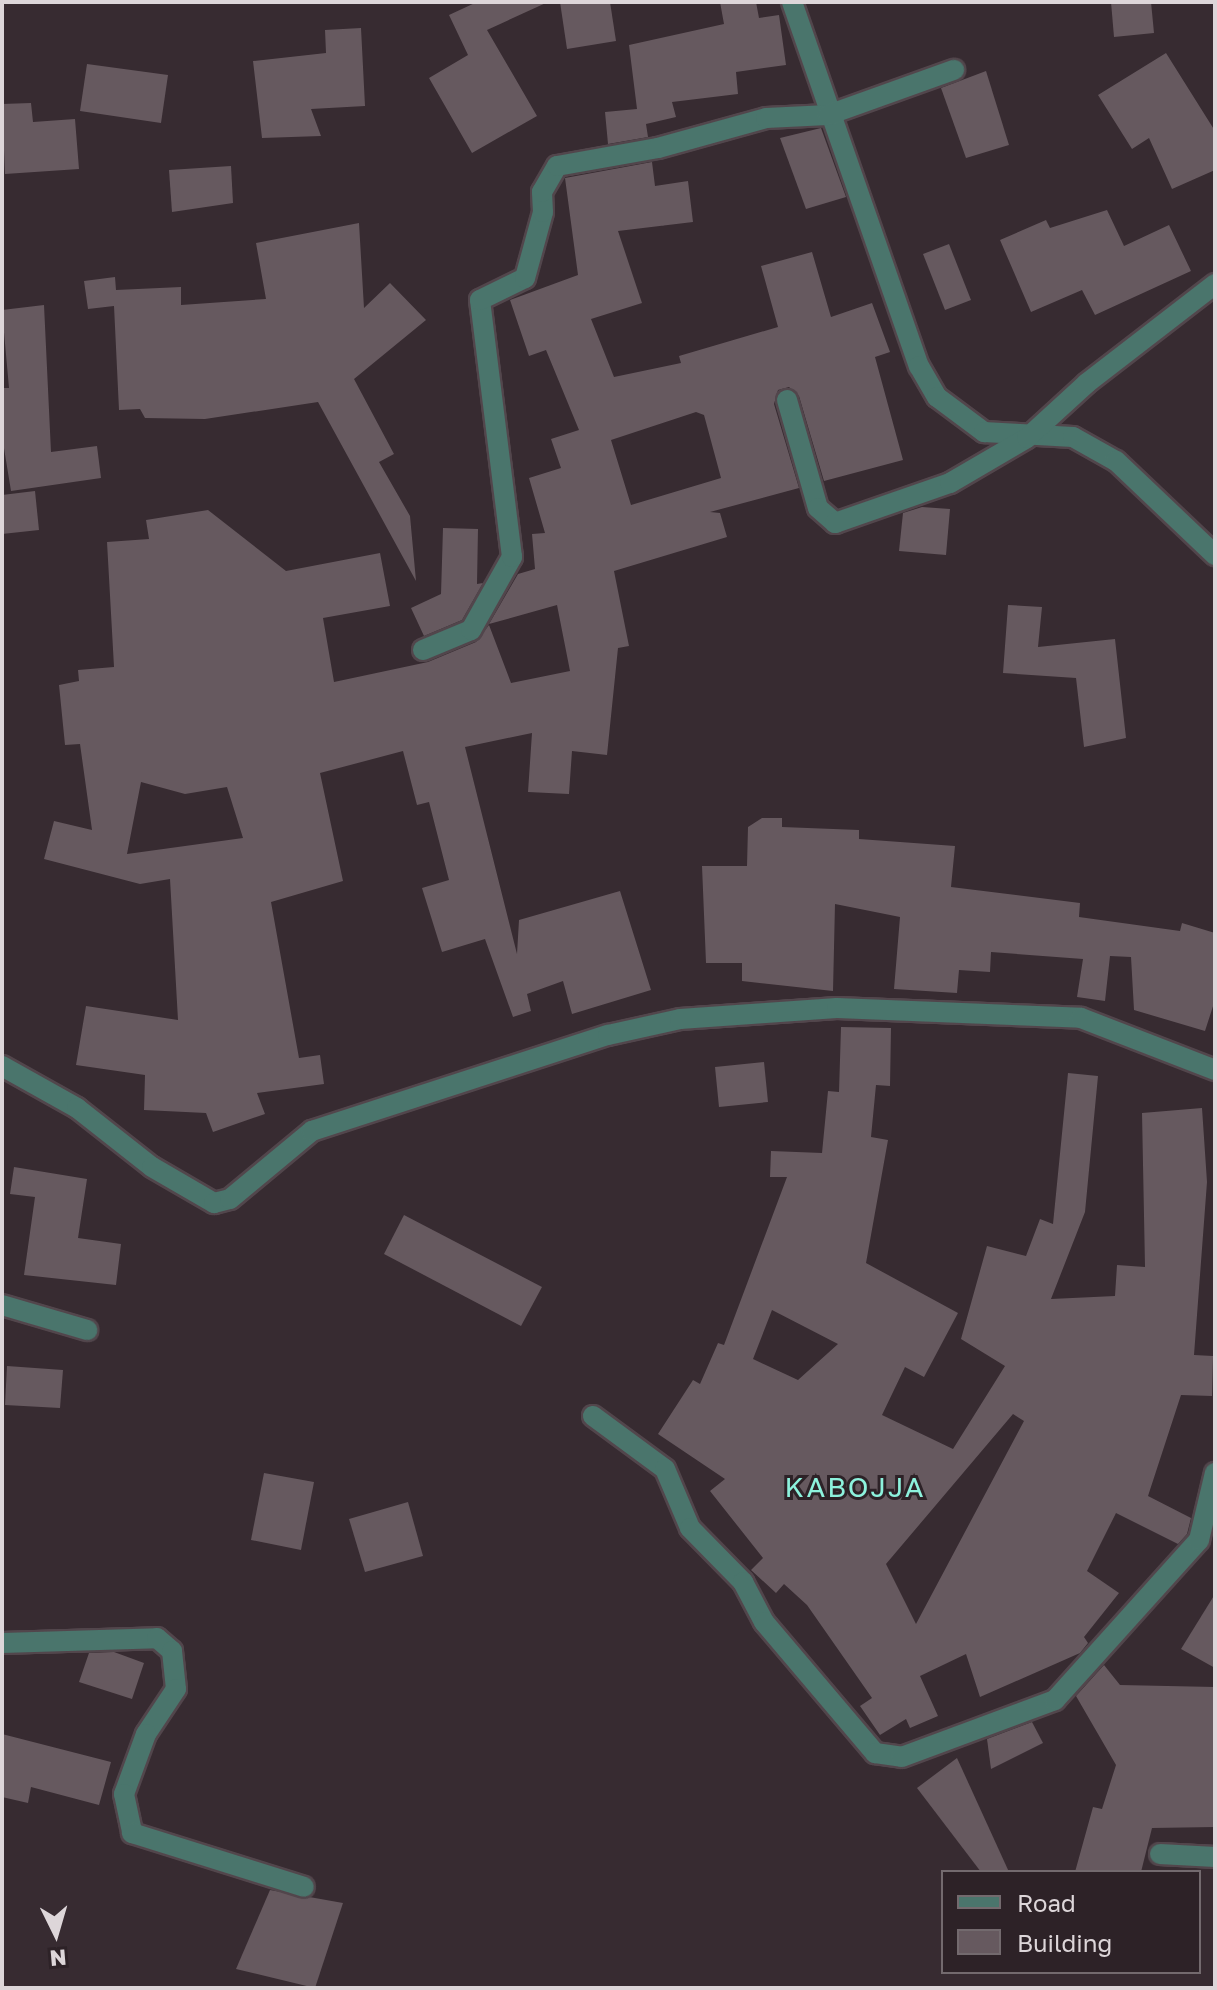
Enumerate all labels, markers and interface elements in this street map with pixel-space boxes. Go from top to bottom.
district label: KABOJJA [785,1470,925,1504]
legend [941,1870,1201,1974]
text: Road [1017,1888,1076,1917]
north arrow [16,1894,96,1974]
text: Building [1017,1928,1112,1957]
text: N [49,1944,68,1973]

